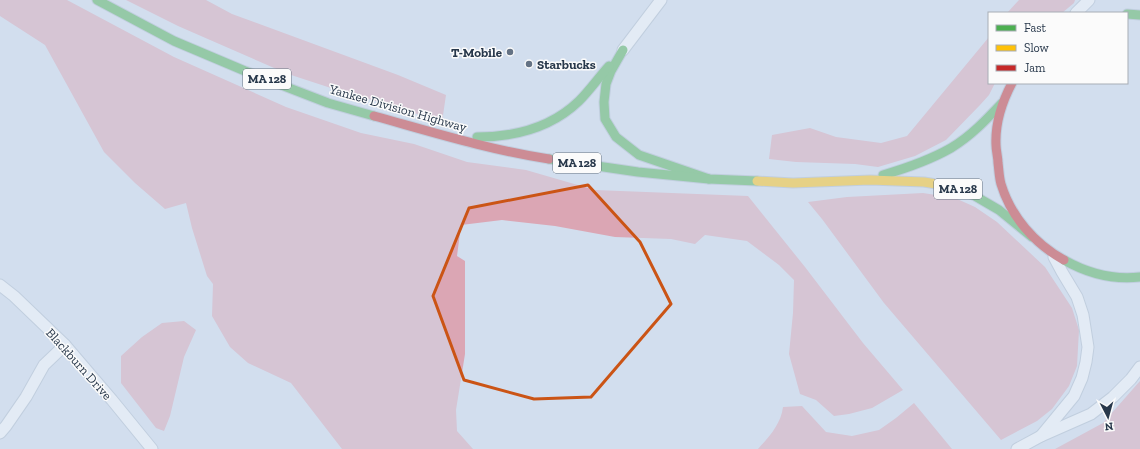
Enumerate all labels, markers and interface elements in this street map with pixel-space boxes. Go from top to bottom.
legend [988,12,1128,84]
text: Fast [1024,21,1047,35]
text: Slow [1024,41,1050,55]
place label: T-Mobile [451,45,503,60]
marker: T-Mobile [505,47,515,57]
place label: Starbucks [537,57,596,72]
marker: Starbucks [524,59,534,69]
text: Jam [1024,61,1046,75]
road number: MA 128 [243,69,291,89]
street label: Yankee Division Highway [327,81,469,135]
road number: MA 128 [553,153,601,173]
road number: MA 128 [934,179,982,199]
street label: Blackburn Drive [43,325,115,403]
north arrow [1088,397,1128,437]
text: N [1104,420,1114,433]

